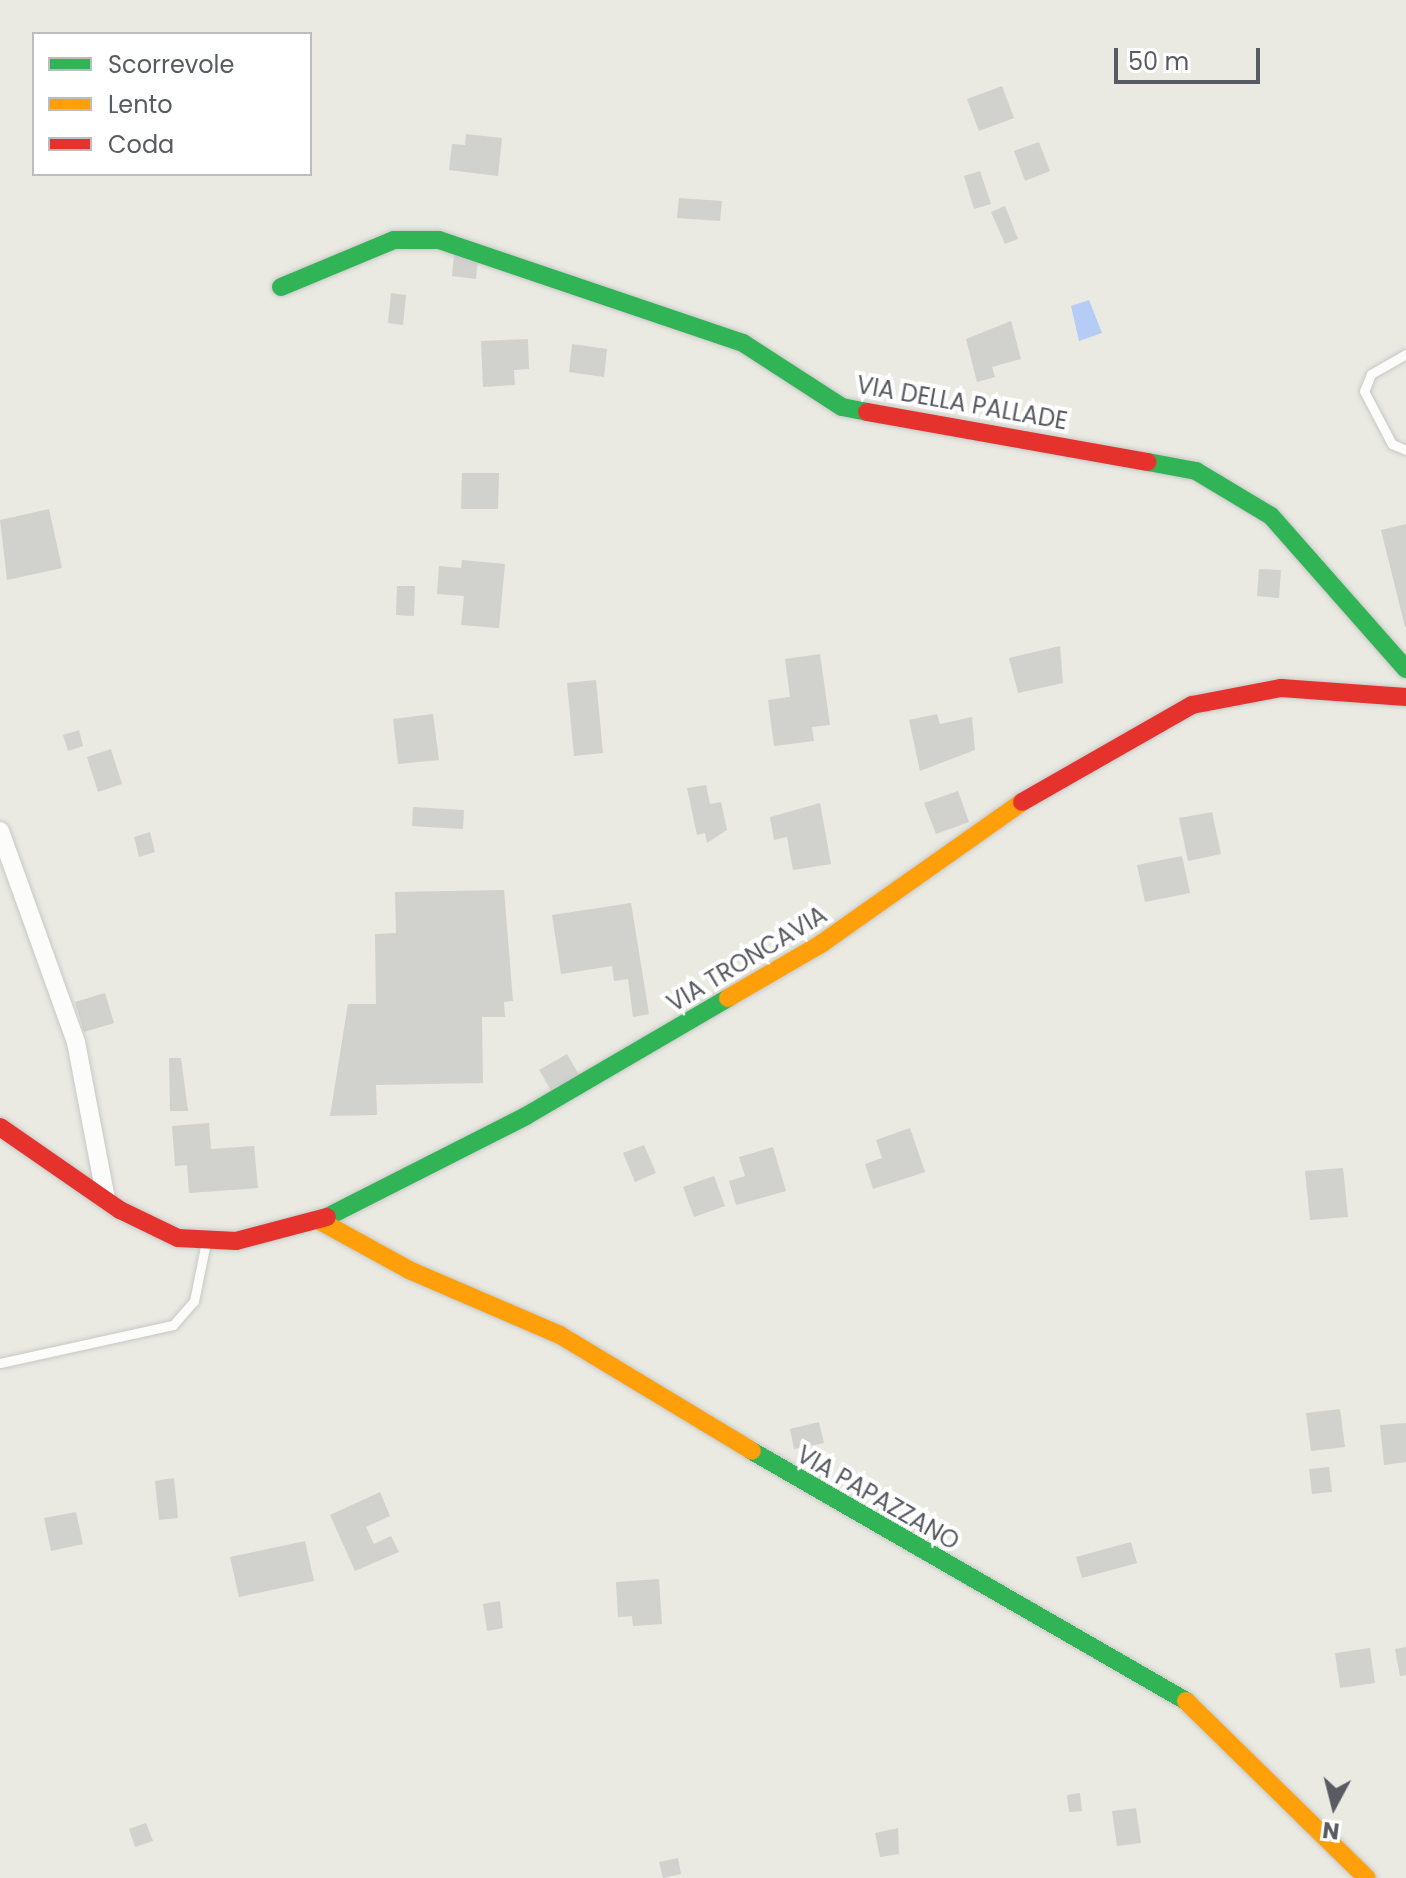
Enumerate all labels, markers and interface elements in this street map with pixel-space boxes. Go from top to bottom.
legend [32,32,312,176]
scale bar [1118,32,1264,82]
text: 50 m [1128,45,1189,78]
text: Scorrevole [108,48,234,81]
text: Lento [108,88,173,121]
text: Coda [108,128,174,161]
street label: VIA DELLA PALLADE [854,370,1070,436]
street label: VIA TRONCAVIA [662,900,832,1018]
street label: VIA PAPAZZANO [792,1440,964,1556]
north arrow [1294,1766,1374,1846]
text: N [1321,1814,1341,1847]

